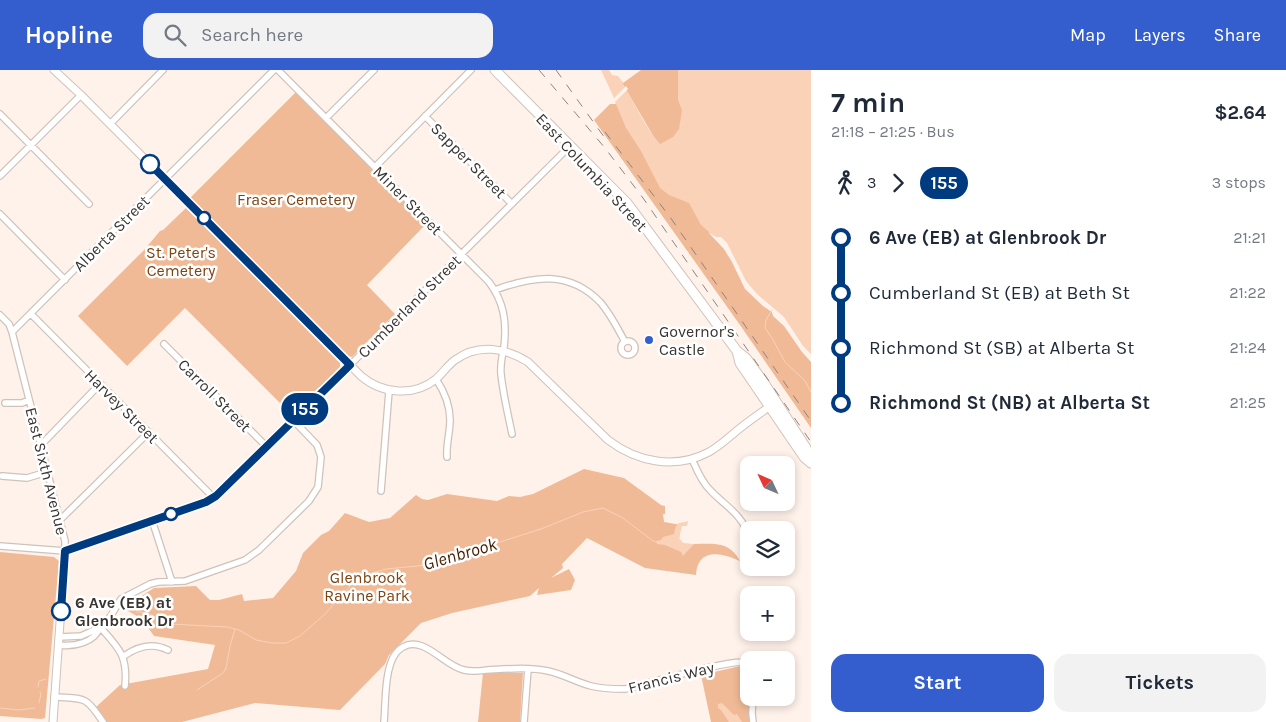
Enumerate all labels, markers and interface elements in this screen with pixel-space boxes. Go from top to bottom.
search box [143,13,493,58]
text: Hopline [25,21,113,49]
icon: search [161,21,189,49]
text: Search here [201,24,303,46]
text: Map [1070,24,1106,46]
text: Layers [1134,24,1186,46]
text: Share [1214,24,1261,46]
text: 7 min [831,86,905,119]
text: $2.64 [1214,102,1266,124]
street label: East Columbia Street [532,109,651,235]
street label: Sapper Street [427,119,510,202]
text: 21:18 – 21:25 · Bus [831,122,955,141]
unlabelled marker [140,154,160,174]
street label: Miner Street [369,162,446,239]
icon: walk [831,169,859,197]
icon: forward [884,169,912,197]
text: 155 [930,172,958,194]
text: 3 [867,173,876,192]
text: 3 stops [1212,173,1266,192]
park label: Fraser Cemetery [237,190,355,209]
street label: Alberta Street [69,191,153,275]
unlabelled marker [197,211,211,225]
text: 6 Ave (EB) at Glenbrook Dr [869,227,1106,249]
text: 21:21 [1233,228,1266,247]
park label: St. Peter's Cemetery [146,243,216,280]
street label: Cumberland Street [354,251,465,362]
text: Cumberland St (EB) at Beth St [869,282,1130,304]
text: 21:22 [1229,283,1266,302]
place label: Governor's Castle [659,322,735,359]
marker: Governor's Castle [643,334,655,346]
text: Richmond St (SB) at Alberta St [869,337,1134,359]
text: 21:24 [1230,338,1266,357]
street label: Carroll Street [174,355,255,436]
street label: Harvey Street [81,365,163,447]
text: Richmond St (NB) at Alberta St [869,392,1150,414]
line badge: 155 [276,393,334,425]
text: 21:25 [1229,393,1266,412]
text: 155 [291,398,319,420]
street label: East Sixth Avenue [21,405,72,537]
north arrow [740,456,795,511]
map controls [740,456,795,706]
unlabelled marker [164,507,178,521]
button: layers [740,521,795,576]
water label: Glenbrook [421,533,500,575]
park label: Glenbrook Ravine Park [324,568,410,605]
button: + [740,586,795,641]
place label: 6 Ave (EB) at Glenbrook Dr [75,593,175,630]
marker: 6 Ave (EB) at Glenbrook Dr [51,601,71,621]
button: − [740,651,795,706]
button: Start [831,654,1044,712]
button: Tickets [1054,654,1266,712]
street label: Francis Way [626,658,717,697]

